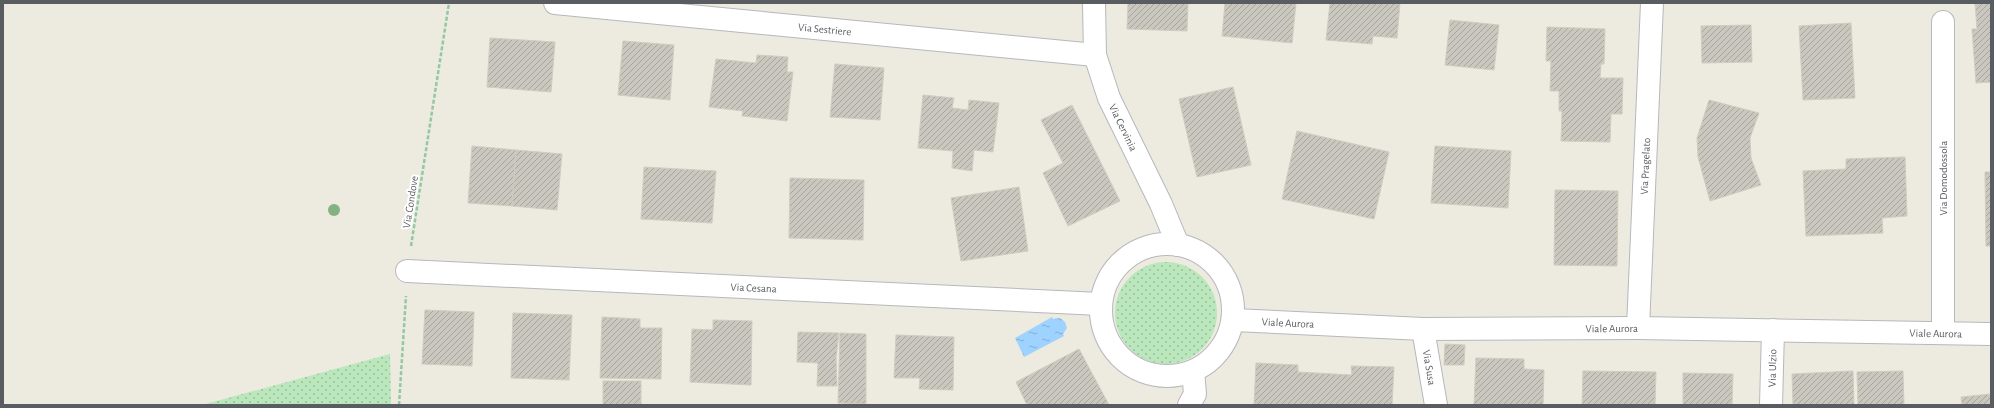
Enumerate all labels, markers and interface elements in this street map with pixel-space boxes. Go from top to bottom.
street label: Via Sestriere [798,21,852,38]
street label: Via Cervinia [1107,102,1139,153]
street label: Via Pragelato [1639,137,1652,195]
street label: Via Domodossola [1938,141,1949,215]
street label: Via Condove [401,175,420,229]
street label: Via Cesana [730,281,777,295]
street label: Viale Aurora [1261,316,1314,330]
street label: Viale Aurora [1585,323,1638,334]
street label: Viale Aurora [1909,328,1962,340]
street label: Via Susa [1421,349,1438,386]
street label: Via Ulzio [1766,349,1778,387]

